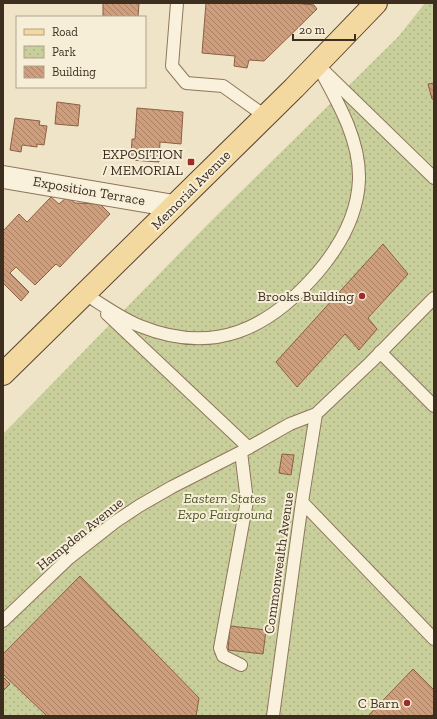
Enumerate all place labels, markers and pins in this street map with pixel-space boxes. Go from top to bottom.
place label: EXPOSITION / MEMORIAL [102,146,183,179]
marker: EXPOSITION / MEMORIAL [186,157,196,167]
place label: Brooks Building [257,288,354,305]
marker: Brooks Building [357,291,367,301]
place label: C Barn [358,695,399,712]
marker: C Barn [402,698,412,708]

